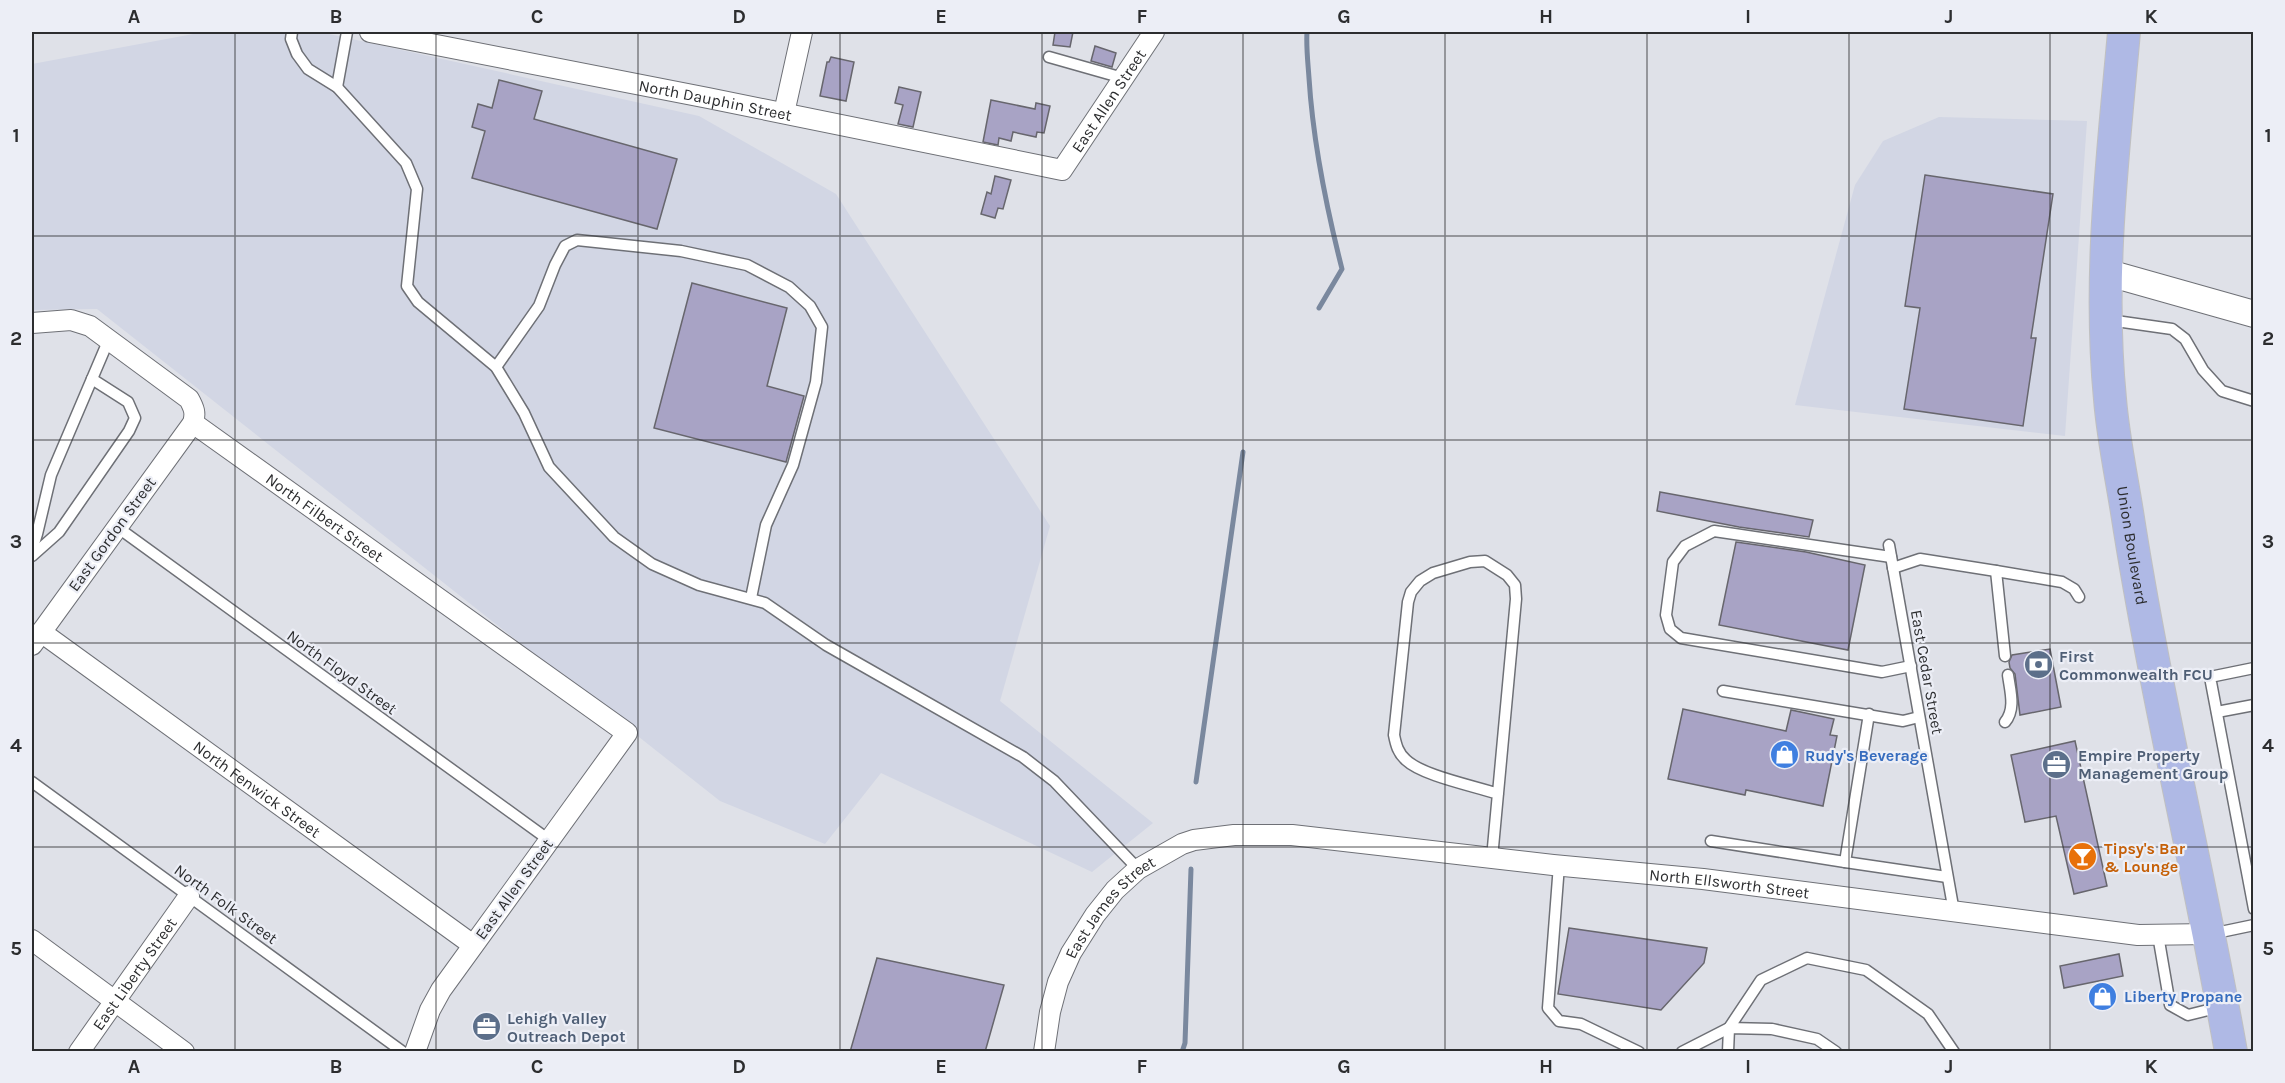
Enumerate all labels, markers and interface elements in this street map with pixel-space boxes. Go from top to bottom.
text: A [128,5,141,28]
text: B [330,5,342,28]
text: C [531,5,543,28]
text: D [732,5,746,28]
text: E [935,5,947,28]
text: F [1137,5,1148,28]
text: G [1337,5,1351,28]
text: H [1539,5,1553,28]
text: I [1745,5,1751,28]
text: J [1945,5,1953,28]
text: K [2144,5,2158,28]
street label: East Allen Street [1067,45,1149,156]
street label: North Dauphin Street [637,75,793,124]
text: 1 [12,124,20,147]
text: 1 [2264,124,2272,147]
text: 2 [10,327,22,350]
text: 2 [2262,327,2274,350]
street label: North Filbert Street [262,469,387,566]
street label: East Gordon Street [64,473,160,595]
street label: Union Boulevard [2113,484,2152,606]
text: 3 [10,530,22,553]
text: 3 [2262,530,2274,553]
street label: East Cedar Street [1907,608,1947,736]
street label: North Floyd Street [283,626,401,718]
place label: First Commonwealth FCU [2059,647,2213,684]
bank icon: First Commonwealth FCU [2022,649,2054,681]
text: 4 [10,734,22,757]
text: 4 [2262,734,2274,757]
street label: North Fenwick Street [190,736,324,841]
shop icon: Rudy's Beverage [1768,739,1800,771]
place label: Rudy's Beverage [1805,746,1928,765]
place label: Empire Property Management Group [2078,746,2229,783]
office icon: Empire Property Management Group [2041,748,2073,780]
street label: East Allen Street [471,835,557,943]
place label: Tipsy's Bar & Lounge [2104,839,2186,876]
bar icon: Tipsy's Bar & Lounge [2067,841,2099,873]
street label: East James Street [1060,852,1158,961]
street label: North Folk Street [171,860,281,948]
street label: North Ellsworth Street [1649,865,1811,902]
street label: East Liberty Street [88,914,180,1033]
text: 5 [10,937,22,960]
text: 5 [2262,937,2274,960]
shop icon: Liberty Propane [2087,980,2119,1012]
place label: Liberty Propane [2124,987,2242,1006]
place label: Lehigh Valley Outreach Depot [507,1009,625,1046]
office icon: Lehigh Valley Outreach Depot [470,1011,502,1043]
text: A [128,1055,141,1078]
text: B [330,1055,342,1078]
text: C [531,1055,543,1078]
text: D [732,1055,746,1078]
text: E [935,1055,947,1078]
text: F [1137,1055,1148,1078]
text: G [1337,1055,1351,1078]
text: H [1539,1055,1553,1078]
text: I [1745,1055,1751,1078]
text: J [1945,1055,1953,1078]
text: K [2144,1055,2158,1078]

